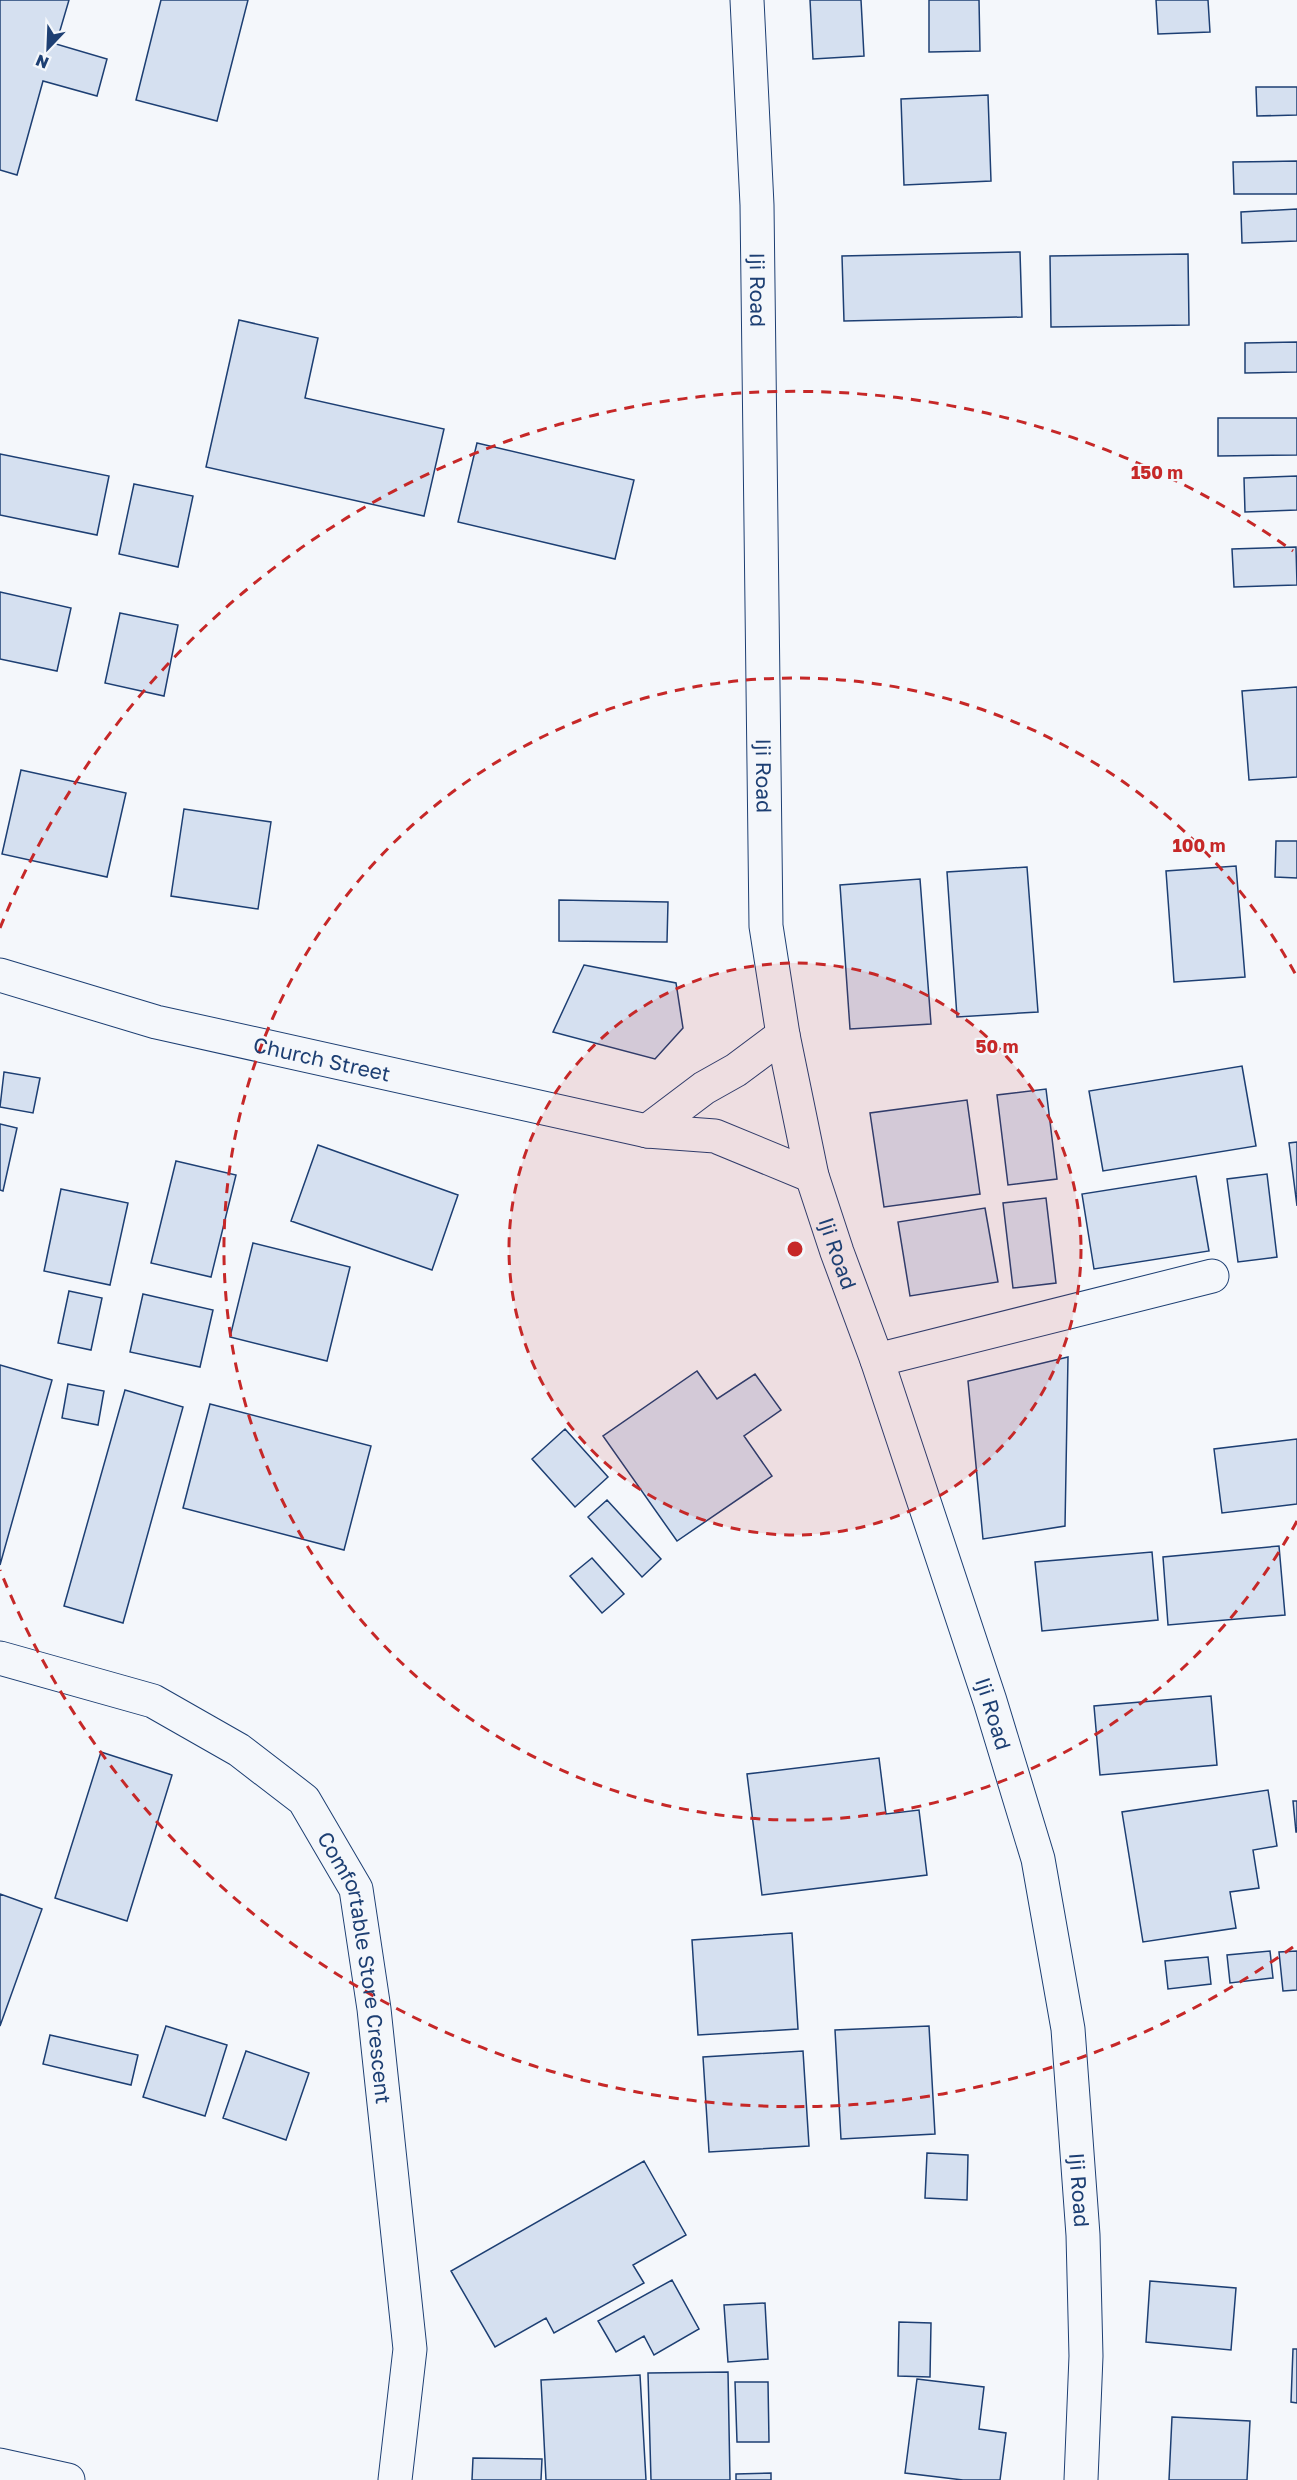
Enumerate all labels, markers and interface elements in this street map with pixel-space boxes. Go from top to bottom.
north arrow [18,18,78,78]
text: N [33,50,52,73]
street label: Iji Road [745,252,772,327]
text: 150 m [1131,461,1183,483]
street label: Iji Road [751,738,778,813]
text: 100 m [1173,834,1225,856]
street label: Church Street [251,1031,393,1087]
text: 50 m [976,1035,1018,1057]
street label: Iji Road [813,1214,863,1293]
centre of rings [785,1239,805,1259]
street label: Iji Road [970,1674,1017,1753]
street label: Comfortable Store Crescent [312,1827,397,2105]
street label: Iji Road [1064,2152,1095,2228]

